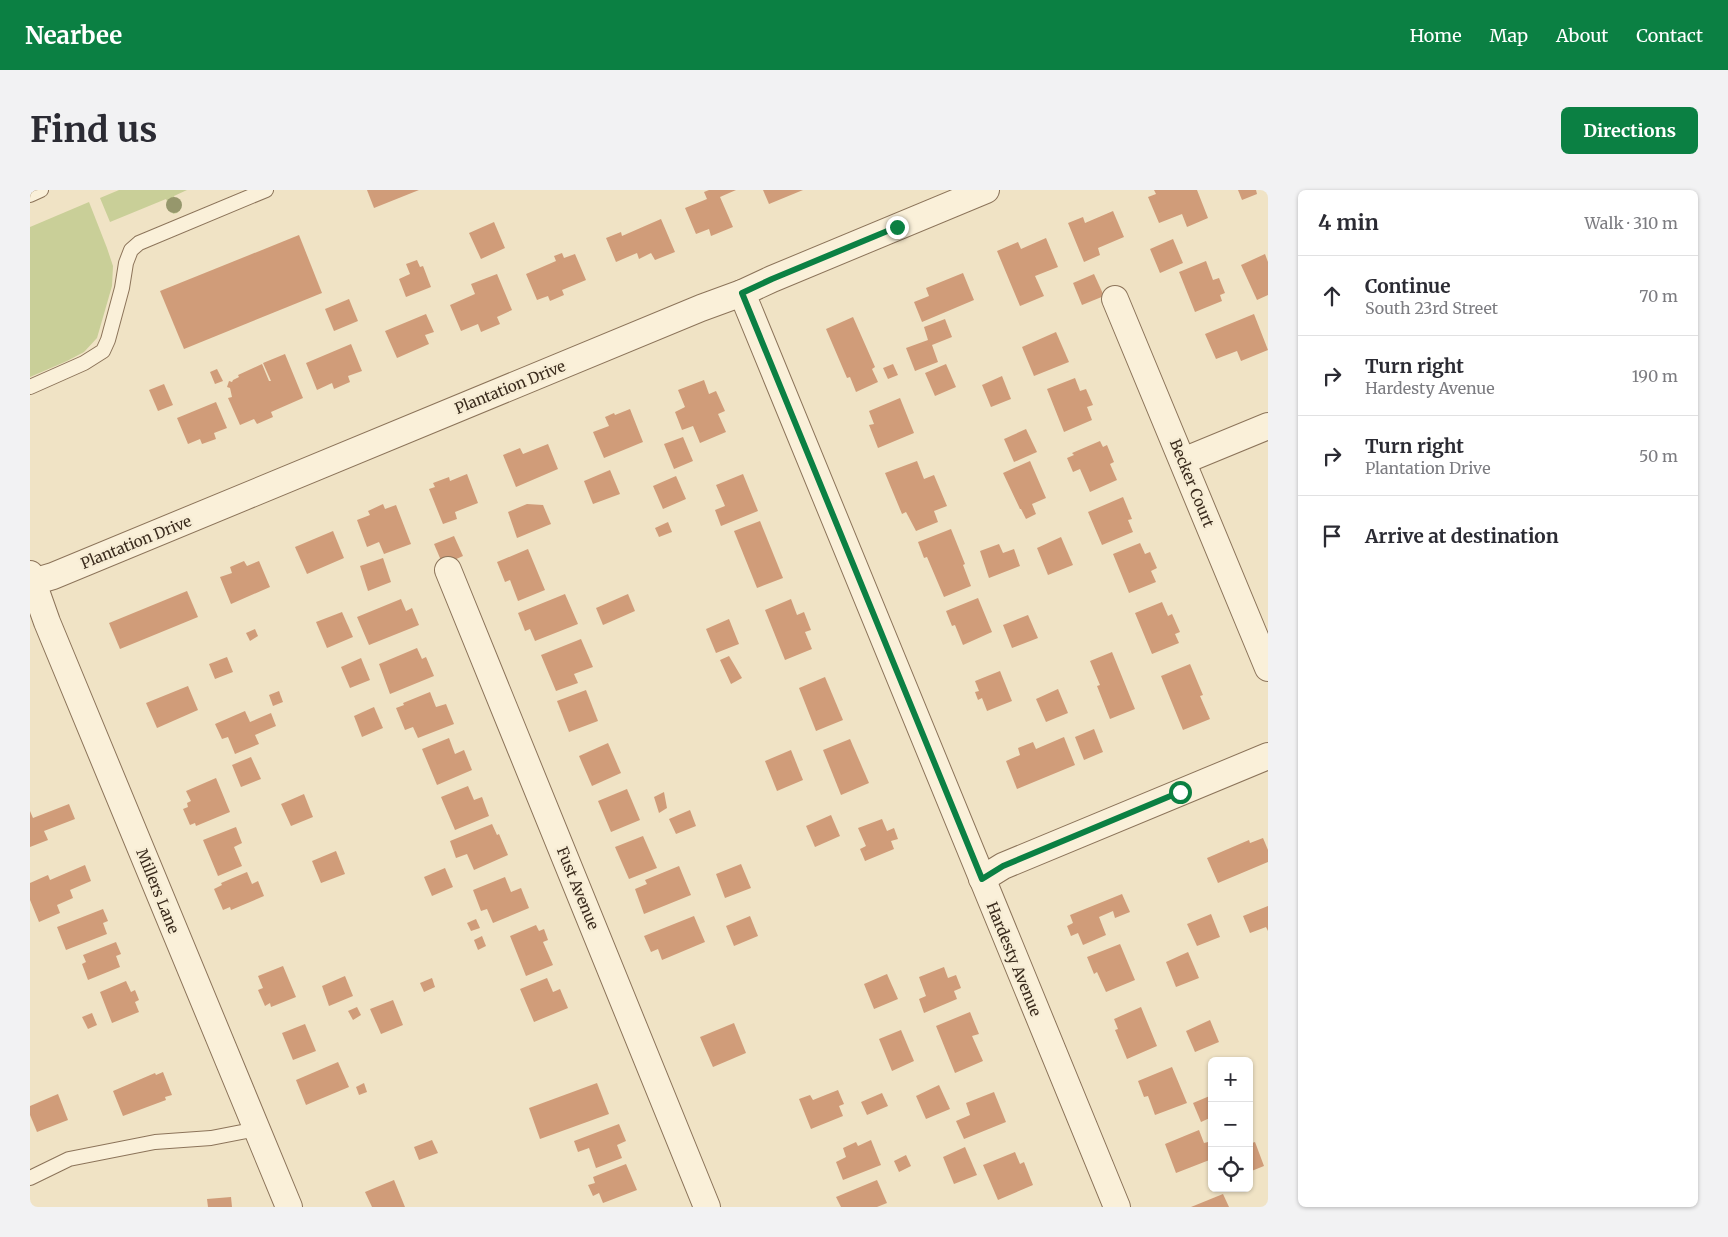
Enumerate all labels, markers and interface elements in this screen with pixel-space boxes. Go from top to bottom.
text: Nearbee [25,20,122,51]
text: Home [1410,24,1462,47]
text: Map [1490,24,1528,47]
text: About [1556,24,1608,47]
text: Contact [1636,24,1703,47]
button: Directions [1561,107,1698,154]
text: Find us [30,108,157,152]
text: 4 min [1318,209,1379,236]
text: Walk · 310 m [1585,213,1678,233]
route end [886,216,909,239]
text: Continue [1365,274,1451,298]
icon: ahead [1318,282,1346,310]
text: 70 m [1639,286,1678,306]
text: South 23rd Street [1365,298,1498,318]
text: Turn right [1365,354,1464,378]
street label: Plantation Drive [452,356,568,418]
icon: right [1318,362,1346,390]
text: 190 m [1632,366,1678,386]
text: Hardesty Avenue [1365,378,1495,398]
text: Turn right [1365,434,1464,458]
street label: Becker Court [1166,436,1218,530]
icon: right [1318,442,1346,470]
text: 50 m [1639,446,1678,466]
text: Plantation Drive [1365,458,1490,478]
street label: Plantation Drive [78,511,194,573]
icon: arrive [1318,522,1346,550]
text: Arrive at destination [1365,524,1559,548]
route start [1169,781,1192,804]
street label: Fust Avenue [553,844,603,932]
street label: Millers Lane [132,846,184,936]
street label: Hardesty Avenue [982,899,1046,1019]
map controls [1208,1057,1253,1192]
button: + [1208,1057,1253,1102]
button: − [1208,1102,1253,1147]
button: locate [1208,1147,1253,1192]

